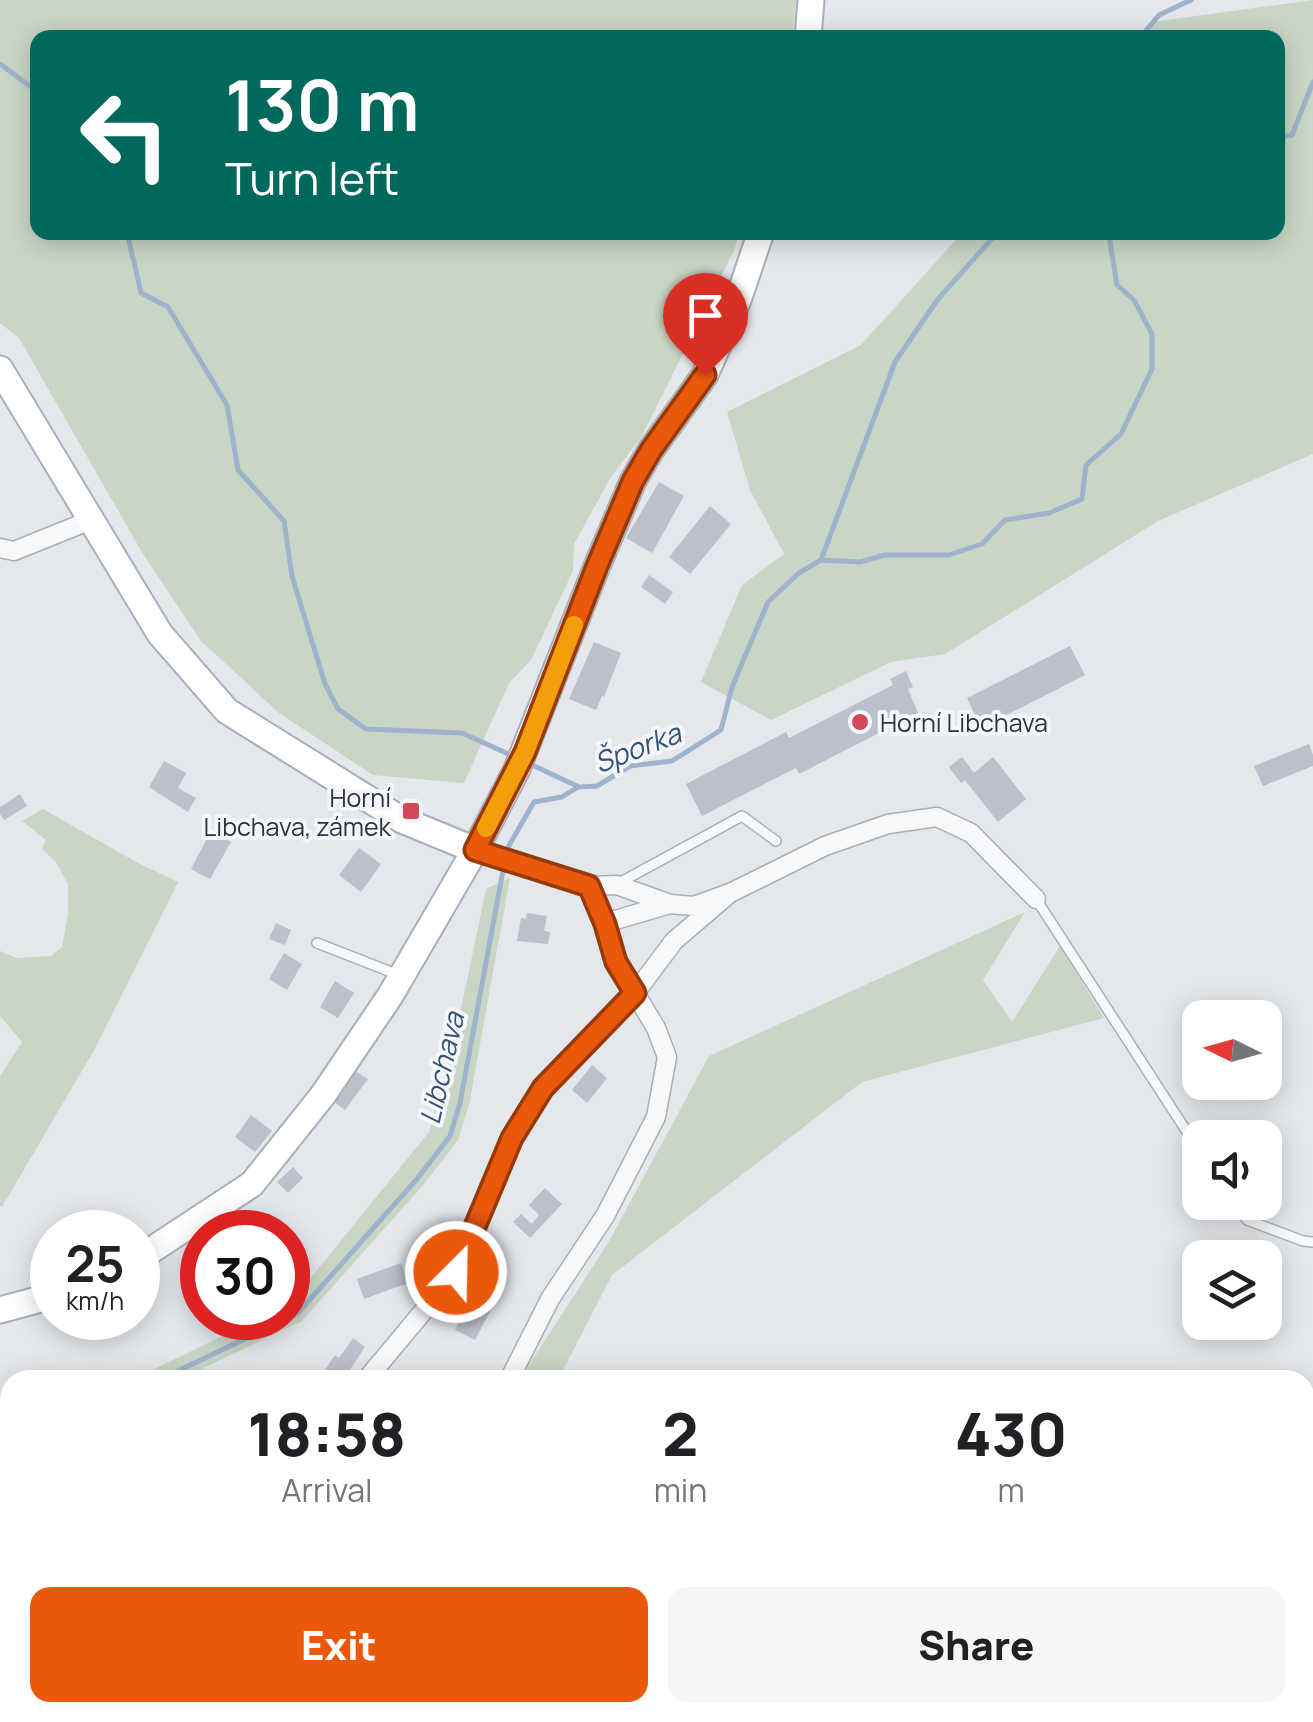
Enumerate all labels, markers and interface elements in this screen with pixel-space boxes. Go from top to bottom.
text: 130 m [225,56,419,152]
icon: left [60,70,190,200]
text: Turn left [225,147,399,209]
pin [663,273,748,376]
icon: arrive [678,288,733,343]
place label: Horní Libchava [880,705,1048,740]
marker: Horní Libchava [849,711,871,733]
water label: Šporka [588,713,687,781]
place label: Horní Libchava, zámek [204,780,392,844]
marker: Horní Libchava, zámek [400,800,422,822]
north arrow [1182,1000,1282,1100]
map controls [1182,1000,1282,1340]
water label: Libchava [410,1007,473,1128]
button: sound [1182,1120,1282,1220]
speed limit sign: 30 [180,1210,310,1340]
position arrow [404,1220,508,1324]
text: 25 [65,1229,125,1297]
button: layers [1182,1240,1282,1340]
text: km/h [66,1283,124,1318]
text: 18:58 [247,1392,406,1474]
text: 2 [662,1392,699,1474]
text: 430 [955,1392,1068,1474]
text: Arrival [281,1468,373,1512]
text: min [654,1468,707,1512]
text: m [998,1468,1025,1512]
button: Exit [30,1587,648,1702]
button: Share [668,1587,1285,1702]

